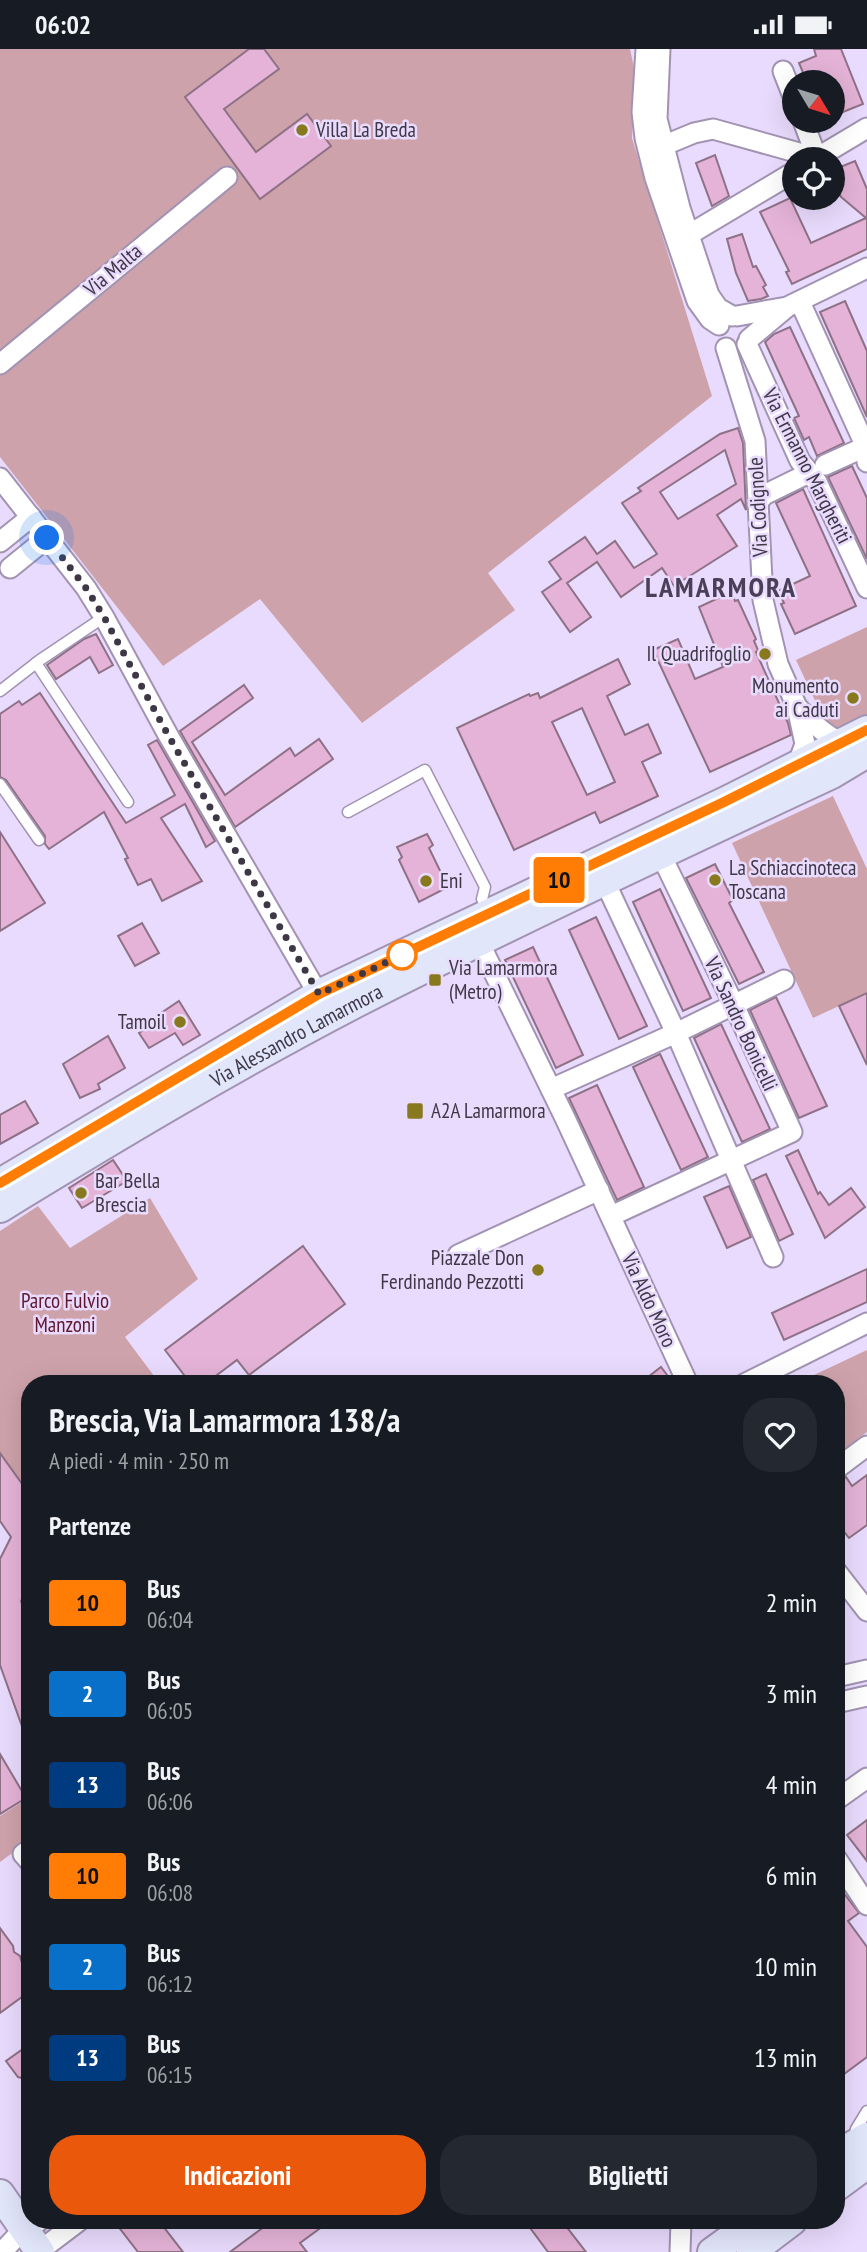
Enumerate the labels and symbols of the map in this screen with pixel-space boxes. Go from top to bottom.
north arrow [782,70,845,133]
place label: Villa La Breda [315,116,416,143]
marker: Villa La Breda [294,122,310,138]
street label: Via Malta [77,237,147,302]
street label: Via Ermanno Margheriti [756,383,858,548]
street label: Via Codignole [741,456,774,559]
your location [29,520,64,555]
district label: LAMARMORA [645,568,797,605]
place label: Il Quadrifoglio [646,640,751,667]
marker: Il Quadrifoglio [757,646,773,662]
place label: Monumento ai Caduti [752,672,839,723]
marker: Monumento ai Caduti [845,690,861,706]
place label: La Schiaccinoteca Toscana [729,854,856,905]
line badge: 10 [528,857,590,903]
place label: Eni [440,867,463,894]
marker: La Schiaccinoteca Toscana [707,872,723,888]
marker: Eni [418,873,434,889]
unlabelled marker [387,940,417,970]
street label: Via Sandro Bonicelli [698,951,784,1095]
place label: Via Lamarmora (Metro) [448,954,558,1005]
marker: Via Lamarmora (Metro) [427,972,443,988]
street label: Via Alessandro Lamarmora [204,978,387,1093]
place label: Tamoil [118,1008,166,1035]
marker: Tamoil [172,1014,188,1030]
place label: A2A Lamarmora [431,1097,546,1124]
marker: A2A Lamarmora [405,1101,425,1121]
place label: Bar Bella Brescia [95,1167,160,1218]
marker: Bar Bella Brescia [73,1185,89,1201]
place label: Piazzale Don Ferdinando Pezzotti [380,1244,524,1295]
street label: Via Aldo Moro [615,1247,683,1351]
marker: Piazzale Don Ferdinando Pezzotti [530,1262,546,1278]
park label: Parco Fulvio Manzoni [21,1287,109,1338]

